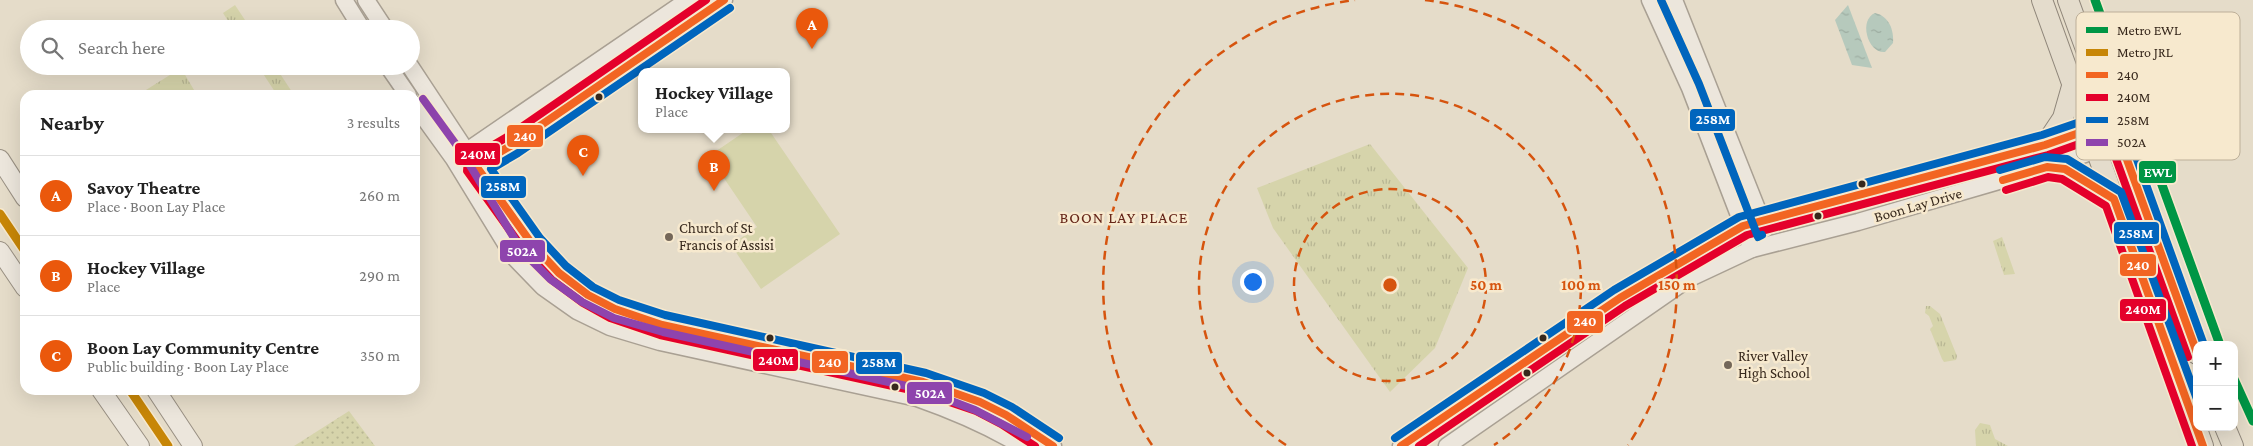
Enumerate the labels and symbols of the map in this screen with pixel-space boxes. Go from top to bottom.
pin: A [796,8,828,49]
legend [2076,12,2240,160]
text: Metro EWL [2117,22,2181,38]
text: Metro JRL [2117,44,2173,60]
text: 240 [2117,67,2139,83]
text: 240M [2117,89,2150,105]
unlabelled marker [594,92,604,102]
line badge: 258M [1689,108,1736,132]
text: 258M [1696,111,1730,127]
text: 258M [2117,112,2149,128]
line badge: 240 [506,124,544,148]
text: 240 [513,128,537,144]
text: 502A [2117,134,2146,150]
pin: C [567,135,599,176]
line badge: 240M [454,142,501,166]
text: 240M [460,146,496,162]
pin: B [698,150,730,191]
line badge: EWL [2138,160,2177,184]
text: EWL [2144,164,2173,180]
line badge: 258M [480,175,527,199]
text: 258M [486,178,520,194]
unlabelled marker [1857,179,1867,189]
street label: Boon Lay Drive [1872,185,1964,226]
district label: BOON LAY PLACE [1060,209,1188,226]
unlabelled marker [1813,211,1823,221]
place label: Church of St Francis of Assisi [679,220,774,253]
line badge: 258M [2113,221,2160,245]
text: 258M [2119,225,2153,241]
marker: Church of St Francis of Assisi [663,231,675,243]
line badge: 502A [499,239,546,263]
text: 502A [507,243,538,259]
line badge: 240 [2119,253,2157,277]
text: 240 [2126,257,2150,273]
your location [1240,269,1266,295]
centre of rings [1381,276,1399,294]
text: 50 m [1470,277,1502,293]
text: 100 m [1561,277,1601,293]
text: 150 m [1658,277,1696,293]
line badge: 240M [2119,298,2167,322]
text: 240M [2125,301,2161,317]
line badge: 240 [1566,310,1604,334]
text: 240 [1573,313,1597,329]
unlabelled marker [765,333,775,343]
unlabelled marker [1538,333,1548,343]
line badge: 240M [752,348,799,372]
place label: River Valley High School [1738,348,1810,382]
line badge: 240 [811,350,849,374]
line badge: 258M [855,351,903,375]
text: 240M [758,352,794,368]
text: 240 [818,354,842,370]
text: 258M [862,354,896,370]
marker: River Valley High School [1722,359,1734,371]
unlabelled marker [1522,368,1532,378]
line badge: 502A [906,381,953,405]
unlabelled marker [890,382,900,392]
text: 502A [915,385,946,401]

